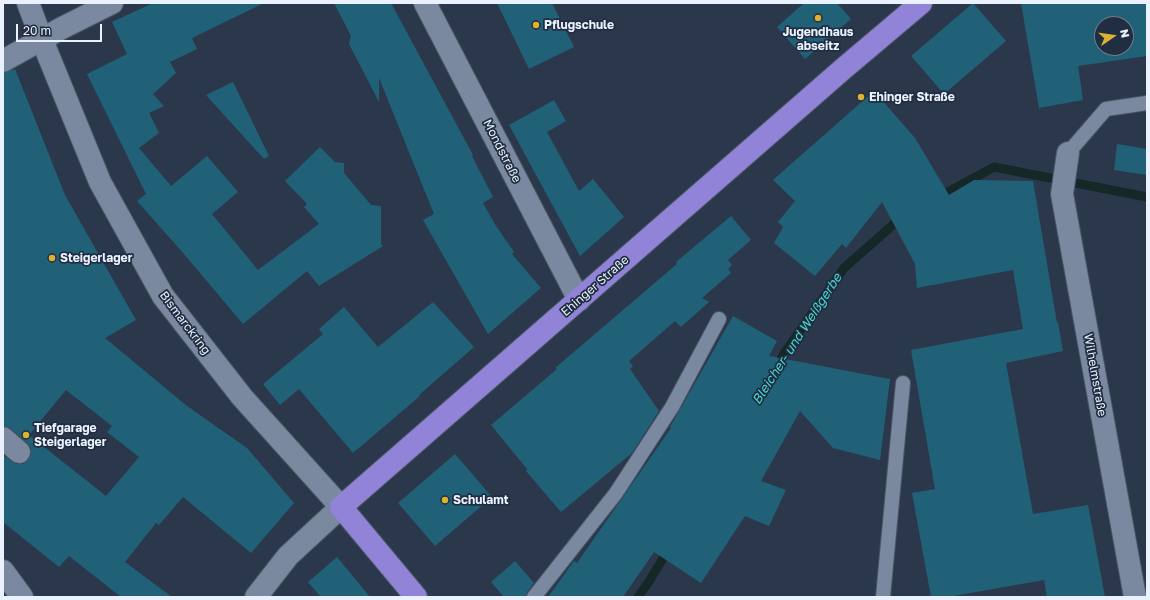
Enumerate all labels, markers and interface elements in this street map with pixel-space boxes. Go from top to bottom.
marker: Jugendhaus abseitz [813,13,823,23]
scale bar [18,16,104,42]
north arrow [1094,16,1134,56]
place label: Pflugschule [544,18,614,32]
marker: Pflugschule [531,20,541,30]
text: 20 m [23,23,51,38]
place label: Jugendhaus abseitz [782,25,854,53]
text: N [1118,28,1132,39]
place label: Ehinger Straße [869,90,955,104]
marker: Ehinger Straße [856,92,866,102]
street label: Mondstraße [480,117,524,185]
place label: Steigerlager [60,251,132,265]
marker: Steigerlager [47,253,57,263]
street label: Ehinger Straße [558,253,632,319]
water label: Bleicher- und Weißgerbe [749,271,845,407]
street label: Bismarckring [157,288,213,358]
street label: Wilhelmstraße [1081,332,1109,418]
place label: Tiefgarage Steigerlager [34,421,106,449]
marker: Tiefgarage Steigerlager [21,430,31,440]
place label: Schulamt [453,493,509,507]
marker: Schulamt [440,495,450,505]

